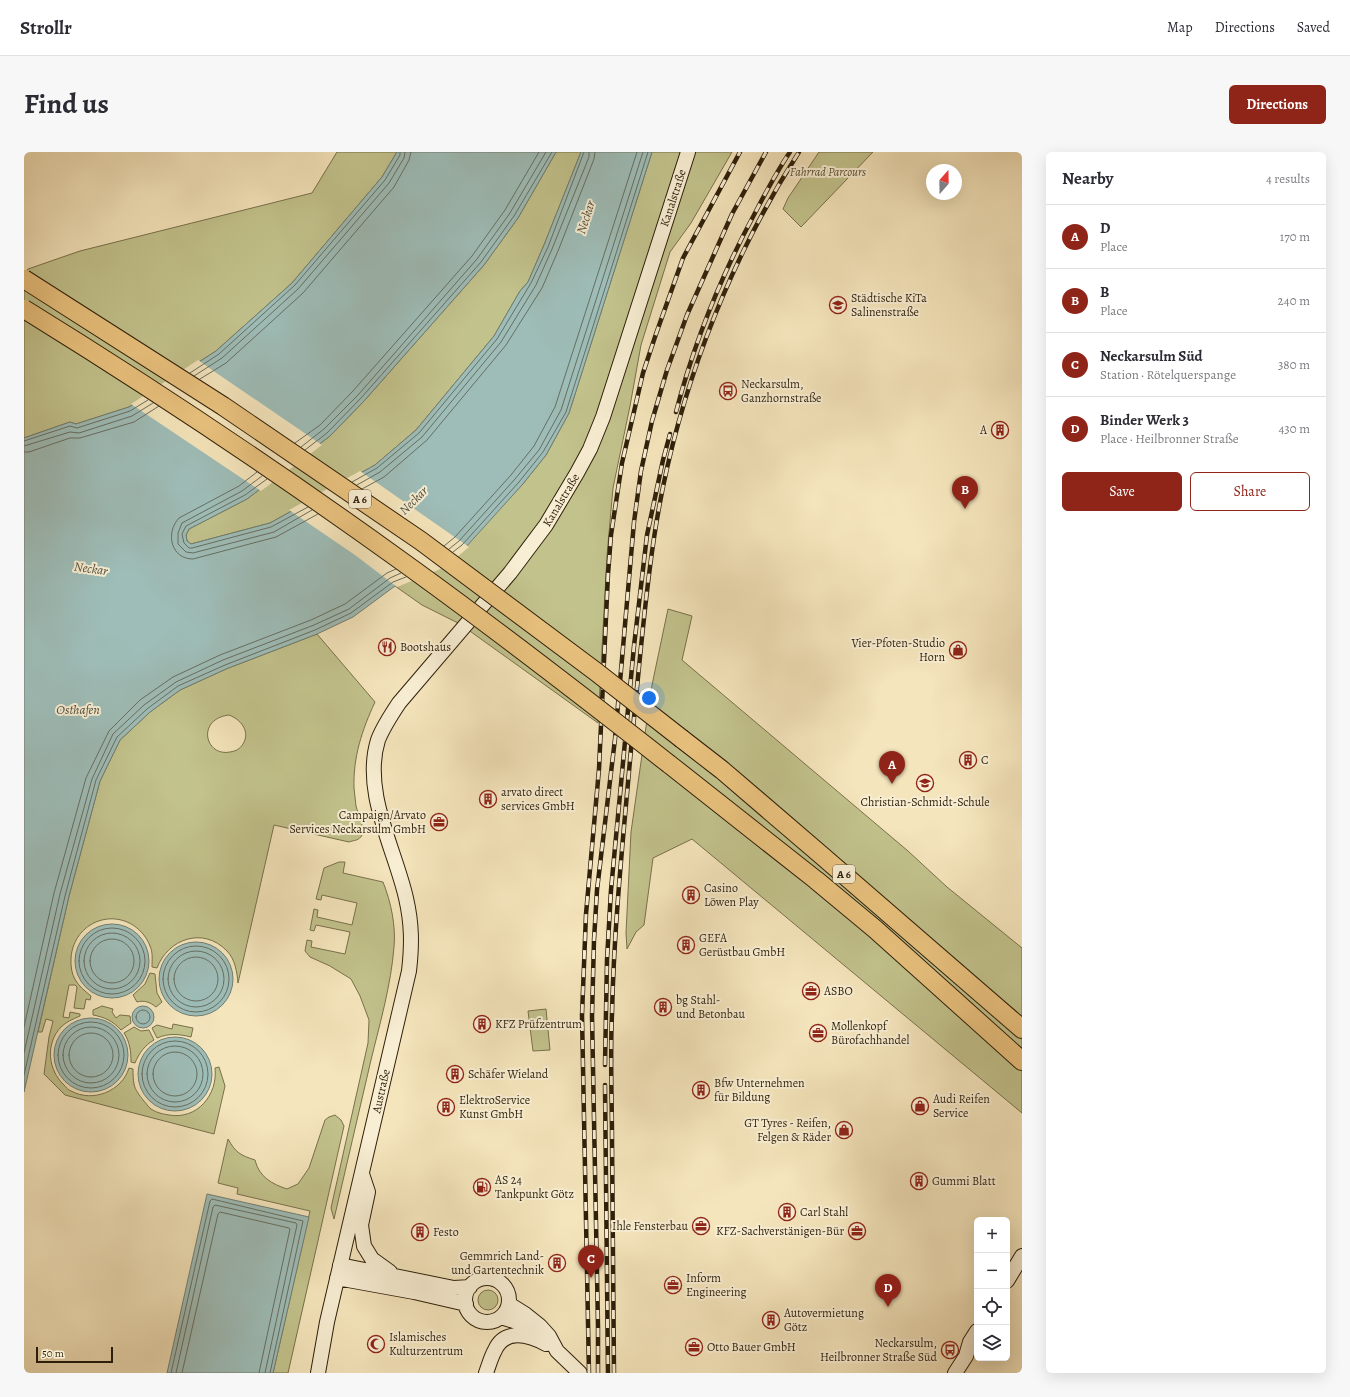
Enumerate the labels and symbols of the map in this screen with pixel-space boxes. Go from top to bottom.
park label: Fahrrad Parcours [790,164,866,180]
north arrow [926,164,962,200]
street label: Kanalstraße [656,167,690,229]
water label: Neckar [572,198,599,236]
place label: Städtische KiTa Salinenstraße [851,290,927,320]
school or university icon: Städtische KiTa Salinenstraße [828,295,848,315]
place label: Neckarsulm, Ganzhornstraße [741,376,821,406]
bus stop icon: Neckarsulm, Ganzhornstraße [718,381,738,401]
building icon: A [990,420,1010,440]
place label: A [979,422,988,438]
street label: Kanalstraße [539,470,583,530]
pin: B [952,476,978,509]
water label: Neckar [395,482,432,518]
road number: A 6 [349,490,371,508]
water label: Neckar [73,558,109,579]
place label: Vier-Pfoten-Studio Horn [850,635,945,665]
restaurant icon: Bootshaus [377,637,397,657]
place label: Bootshaus [400,639,451,655]
shop icon: Vier-Pfoten-Studio Horn [948,640,968,660]
your location [639,688,659,708]
water label: Osthafen [56,701,100,718]
building icon: C [958,750,978,770]
pin: A [879,751,905,784]
place label: C [981,752,989,768]
school or university icon: Christian-Schmidt-Schule [915,773,935,793]
place label: arvato direct services GmbH [501,784,575,814]
building icon: arvato direct services GmbH [478,789,498,809]
place label: Christian-Schmidt-Schule [860,794,990,810]
place label: Campaign/Arvato Services Neckarsulm GmbH [289,807,426,837]
office icon: Campaign/Arvato Services Neckarsulm GmbH [429,812,449,832]
road number: A 6 [833,865,855,883]
place label: Casino Löwen Play [704,880,759,910]
building icon: Casino Löwen Play [681,885,701,905]
place label: GEFA Gerüstbau GmbH [699,930,785,960]
building icon: GEFA Gerüstbau GmbH [676,935,696,955]
office icon: ASBO [801,981,821,1001]
place label: ASBO [823,983,853,999]
place label: bg Stahl- und Betonbau [676,992,746,1022]
building icon: bg Stahl- und Betonbau [653,997,673,1017]
building icon: KFZ Prüfzentrum [472,1014,492,1034]
place label: KFZ Prüfzentrum [495,1016,582,1032]
place label: Mollenkopf Bürofachhandel [831,1018,909,1048]
office icon: Mollenkopf Bürofachhandel [808,1023,828,1043]
building icon: Schäfer Wieland [445,1064,465,1084]
place label: Schäfer Wieland [468,1066,549,1082]
street label: Austraße [368,1067,394,1115]
place label: Bfw Unternehmen für Bildung [714,1075,805,1105]
building icon: Bfw Unternehmen für Bildung [691,1080,711,1100]
place label: Audi Reifen Service [932,1091,990,1121]
place label: ElektroService Kunst GmbH [459,1092,530,1122]
shop icon: Audi Reifen Service [910,1096,930,1116]
building icon: ElektroService Kunst GmbH [436,1097,456,1117]
place label: GT Tyres - Reifen, Felgen & Räder [744,1115,831,1145]
shop icon: GT Tyres - Reifen, Felgen & Räder [834,1120,854,1140]
building icon: Gummi Blatt [909,1171,929,1191]
place label: AS 24 Tankpunkt Götz [494,1172,574,1202]
place label: Gummi Blatt [932,1173,996,1189]
fuel station icon: AS 24 Tankpunkt Götz [472,1177,492,1197]
building icon: Carl Stahl [777,1202,797,1222]
place label: Carl Stahl [800,1204,848,1220]
office icon: Ihle Fensterbau [691,1216,711,1236]
place label: Ihle Fensterbau [612,1218,688,1234]
office icon: KFZ-Sachverstänigen-Bür [847,1221,867,1241]
building icon: Festo [410,1222,430,1242]
place label: KFZ-Sachverstänigen-Bür [716,1223,844,1239]
place label: Festo [433,1224,459,1240]
pin: C [578,1245,604,1278]
place label: Gemmrich Land- und Gartentechnik [451,1248,544,1278]
building icon: Gemmrich Land- und Gartentechnik [547,1253,567,1273]
place label: Inform Engineering [686,1270,747,1300]
pin: D [875,1274,901,1307]
office icon: Inform Engineering [663,1275,683,1295]
place label: Autovermietung Götz [783,1305,864,1335]
building icon: Autovermietung Götz [761,1310,781,1330]
place label: Islamisches Kulturzentrum [389,1329,463,1359]
mosque icon: Islamisches Kulturzentrum [366,1334,386,1354]
place label: Neckarsulm, Heilbronner Straße Süd [820,1335,938,1365]
office icon: Otto Bauer GmbH [684,1337,704,1357]
place label: Otto Bauer GmbH [707,1339,796,1355]
bus stop icon: Neckarsulm, Heilbronner Straße Süd [940,1340,960,1360]
scale bar [36,1345,113,1364]

